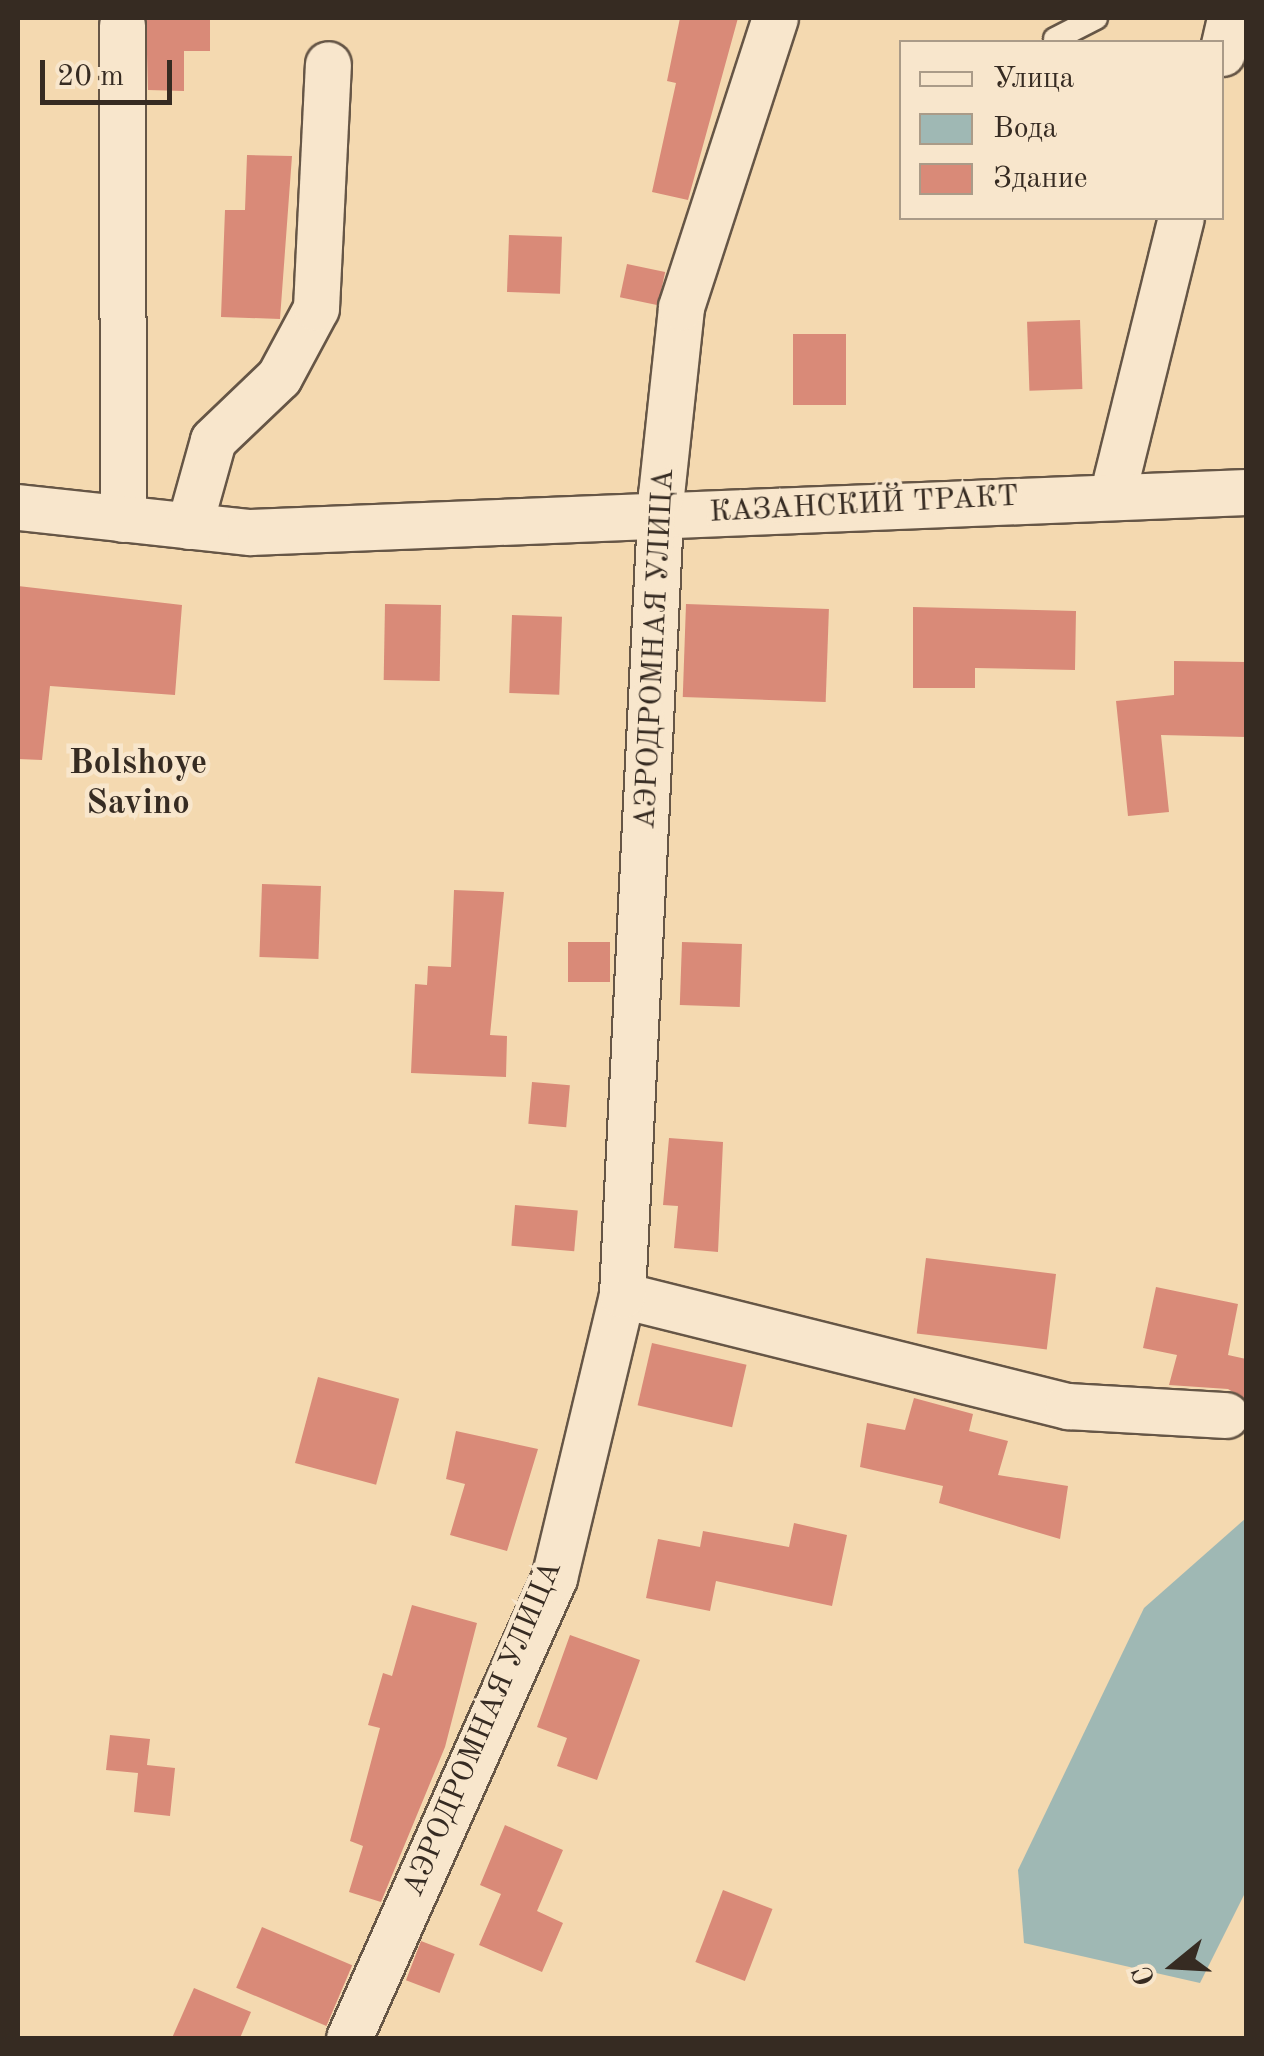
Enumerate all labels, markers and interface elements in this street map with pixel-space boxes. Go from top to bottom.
scale bar [45,40,178,102]
legend [899,40,1224,220]
text: 20 m [57,62,124,92]
text: Улица [993,64,1074,94]
text: Вода [993,114,1057,144]
text: Здание [993,164,1088,194]
street label: АЭРОДРОМНАЯ УЛИЦА [628,468,682,830]
street label: КАЗАНСКИЙ ТРАКТ [709,479,1019,531]
district label: Bolshoye Savino [69,743,207,825]
street label: АЭРОДРОМНАЯ УЛИЦА [396,1556,570,1902]
north arrow [1124,1916,1224,2016]
text: С [1129,1962,1162,1988]

